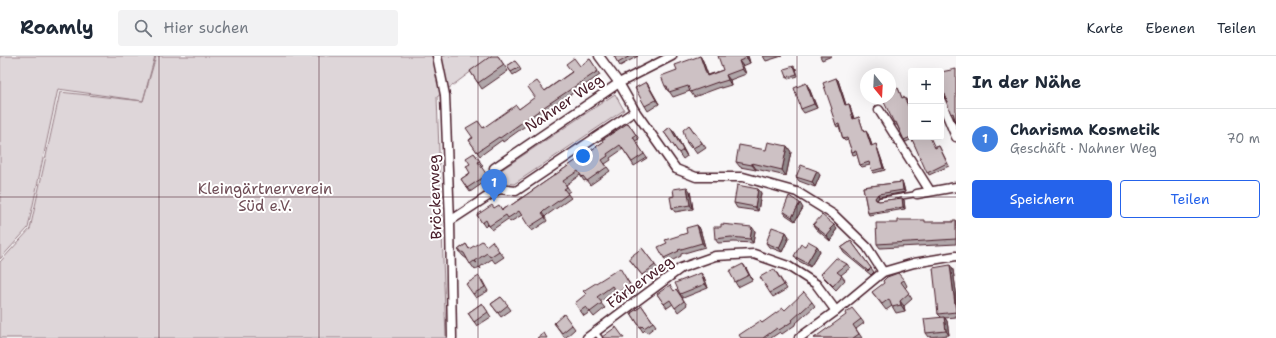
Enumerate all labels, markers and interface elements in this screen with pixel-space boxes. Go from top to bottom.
search box [118,10,398,46]
text: Roamly [20,15,94,40]
icon: search [132,17,154,39]
text: Hier suchen [164,18,249,38]
text: Karte [1087,19,1124,37]
text: Ebenen [1146,19,1195,37]
text: Teilen [1217,19,1256,37]
north arrow [860,68,896,104]
map controls [908,68,944,140]
button: + [908,68,944,104]
street label: Nahner Weg [521,69,607,137]
text: In der Nähe [972,71,1081,93]
button: − [908,104,944,140]
text: Charisma Kosmetik [1010,120,1160,140]
text: 1 [982,130,988,147]
text: 70 m [1226,130,1260,147]
text: Geschäft · Nahner Weg [1010,140,1157,157]
your location [573,146,593,166]
street label: Bröckerweg [424,154,446,240]
pin: 1 [481,169,507,202]
park label: Kleingärtnerverein Süd e.V. [198,179,332,216]
button: Speichern [972,180,1112,218]
button: Teilen [1120,180,1260,218]
street label: Färberweg [603,251,677,313]

